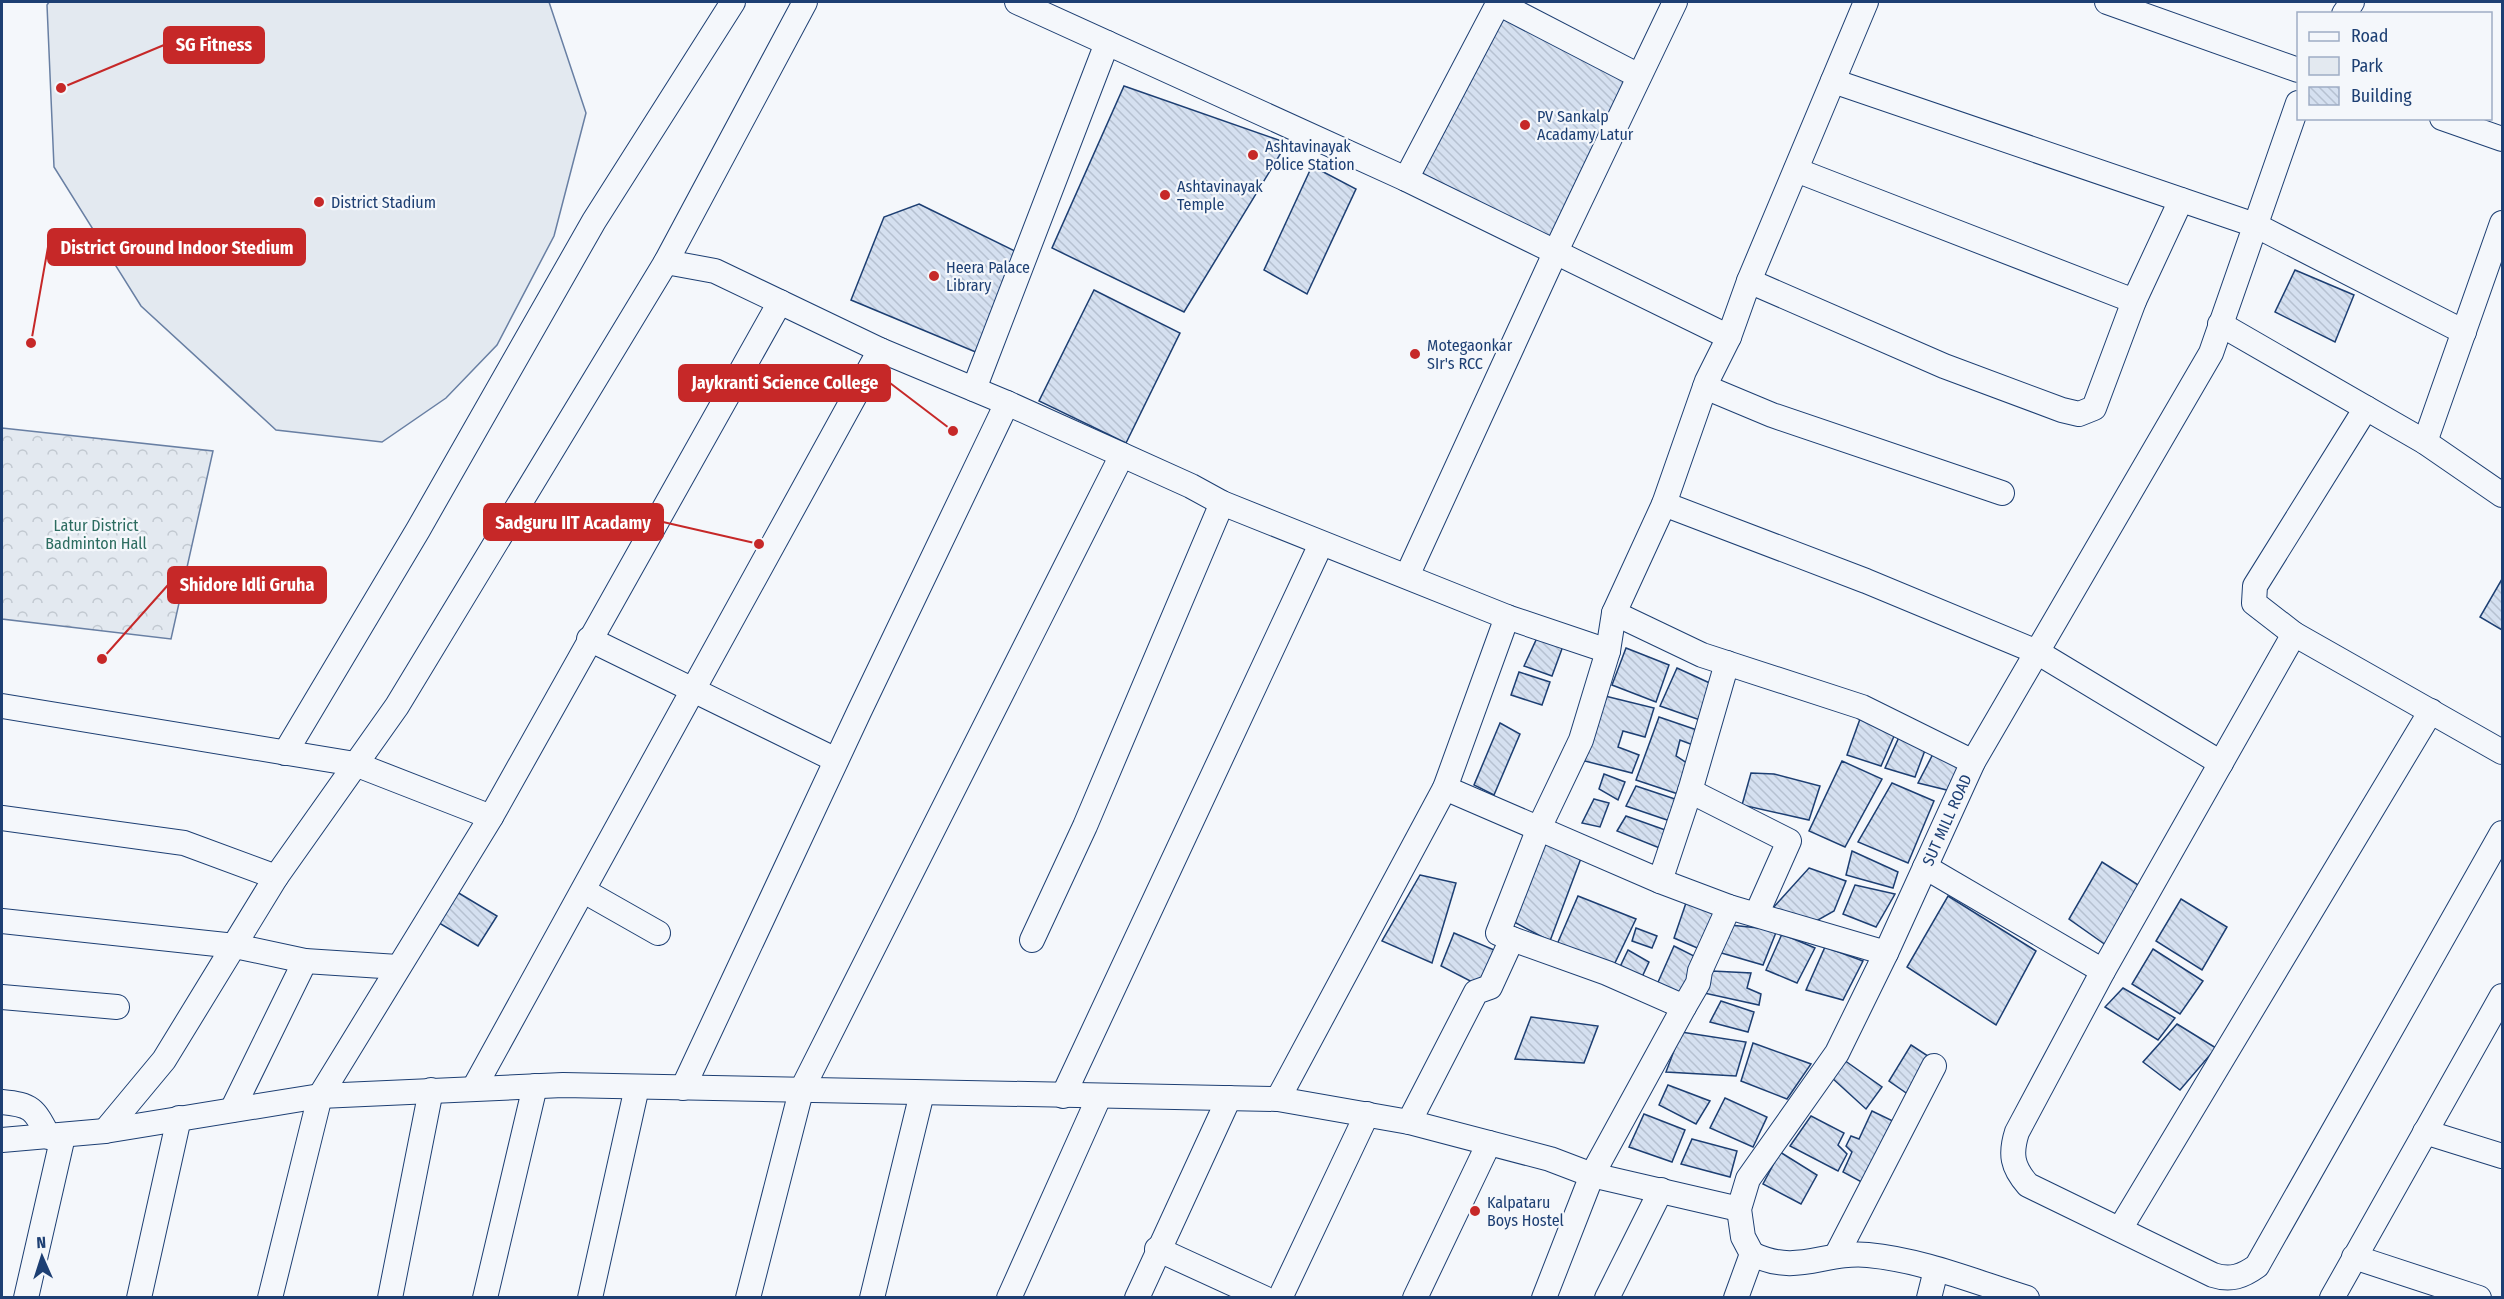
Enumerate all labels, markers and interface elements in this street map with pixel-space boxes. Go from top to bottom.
legend [2297,12,2492,120]
text: Road [2351,25,2388,47]
callout: SG Fitness [164,27,264,63]
text: SG Fitness [176,34,252,56]
text: Park [2351,55,2384,77]
text: Building [2351,85,2412,107]
place label: PV Sankalp Acadamy Latur [1537,107,1634,144]
marker: PV Sankalp Acadamy Latur [1518,118,1532,132]
place label: Ashtavinayak Police Station [1265,137,1355,174]
marker: Ashtavinayak Police Station [1246,148,1260,162]
place label: Ashtavinayak Temple [1177,177,1263,214]
marker: Ashtavinayak Temple [1158,188,1172,202]
place label: District Stadium [331,193,436,212]
marker: District Stadium [312,195,326,209]
callout: District Ground Indoor Stedium [48,229,305,265]
text: District Ground Indoor Stedium [60,237,294,259]
place label: Heera Palace Library [946,258,1030,295]
marker: Heera Palace Library [927,269,941,283]
place label: Motegaonkar SIr's RCC [1427,336,1513,373]
marker: Motegaonkar SIr's RCC [1408,347,1422,361]
callout: Jaykranti Science College [679,365,890,401]
text: Jaykranti Science College [691,372,878,394]
callout: Sadguru IIT Acadamy [484,504,663,540]
text: Sadguru IIT Acadamy [495,512,651,534]
park label: Latur District Badminton Hall [45,516,147,553]
callout: Shidore Idli Gruha [168,567,326,603]
text: Shidore Idli Gruha [180,574,314,596]
street label: SUT MILL ROAD [1918,771,1976,869]
place label: Kalpataru Boys Hostel [1487,1193,1564,1230]
marker: Kalpataru Boys Hostel [1468,1204,1482,1218]
north arrow [12,1227,72,1287]
text: N [36,1233,47,1252]

